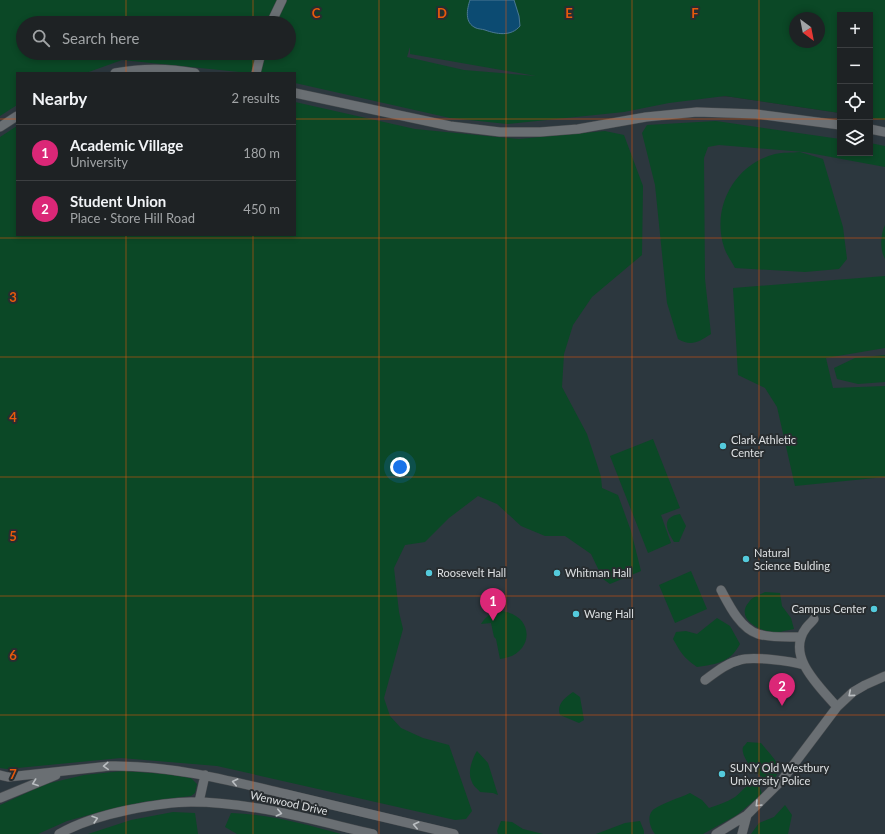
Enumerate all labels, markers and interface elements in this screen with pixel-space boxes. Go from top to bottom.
text: C [312,5,321,21]
text: D [437,5,447,21]
text: E [565,5,573,21]
text: F [691,5,699,21]
north arrow [789,12,825,48]
map controls [837,12,873,156]
button: + [837,12,873,48]
search box [16,16,296,60]
icon: search [30,27,52,49]
text: Search here [62,29,139,47]
button: − [837,48,873,84]
button: locate [837,84,873,120]
text: Nearby [32,88,87,109]
text: 2 results [232,90,280,106]
button: layers [837,120,873,156]
text: Academic Village [70,136,183,154]
text: 1 [41,145,49,161]
text: 180 m [243,145,280,161]
text: University [70,154,128,170]
text: Student Union [70,192,166,210]
text: 2 [41,201,49,217]
text: 450 m [243,201,280,217]
text: Place · Store Hill Road [70,210,195,226]
text: 3 [9,289,17,305]
text: 4 [9,409,17,425]
place label: Clark Athletic Center [731,433,796,459]
marker: Clark Athletic Center [718,441,728,451]
your location [390,457,410,477]
text: 5 [9,528,17,544]
place label: Natural Science Bulding [754,546,830,572]
marker: Natural Science Bulding [741,554,751,564]
place label: Roosevelt Hall [437,566,506,579]
place label: Whitman Hall [565,566,631,579]
marker: Roosevelt Hall [424,568,434,578]
marker: Whitman Hall [552,568,562,578]
pin: 1 [480,588,506,621]
place label: Campus Center [791,602,866,615]
marker: Campus Center [869,604,879,614]
place label: Wang Hall [584,607,634,620]
marker: Wang Hall [571,609,581,619]
text: 6 [9,647,17,663]
pin: 2 [769,673,795,706]
one-way arrow [848,690,856,697]
place label: SUNY Old Westbury University Police [730,761,829,787]
one-way arrow [103,762,109,770]
text: 7 [9,766,17,782]
marker: SUNY Old Westbury University Police [717,769,727,779]
one-way arrow [232,778,238,786]
one-way arrow [32,779,39,787]
street label: Wenwood Drive [249,788,329,817]
one-way arrow [755,799,763,807]
one-way arrow [276,808,283,816]
one-way arrow [91,815,98,824]
one-way arrow [412,821,419,830]

